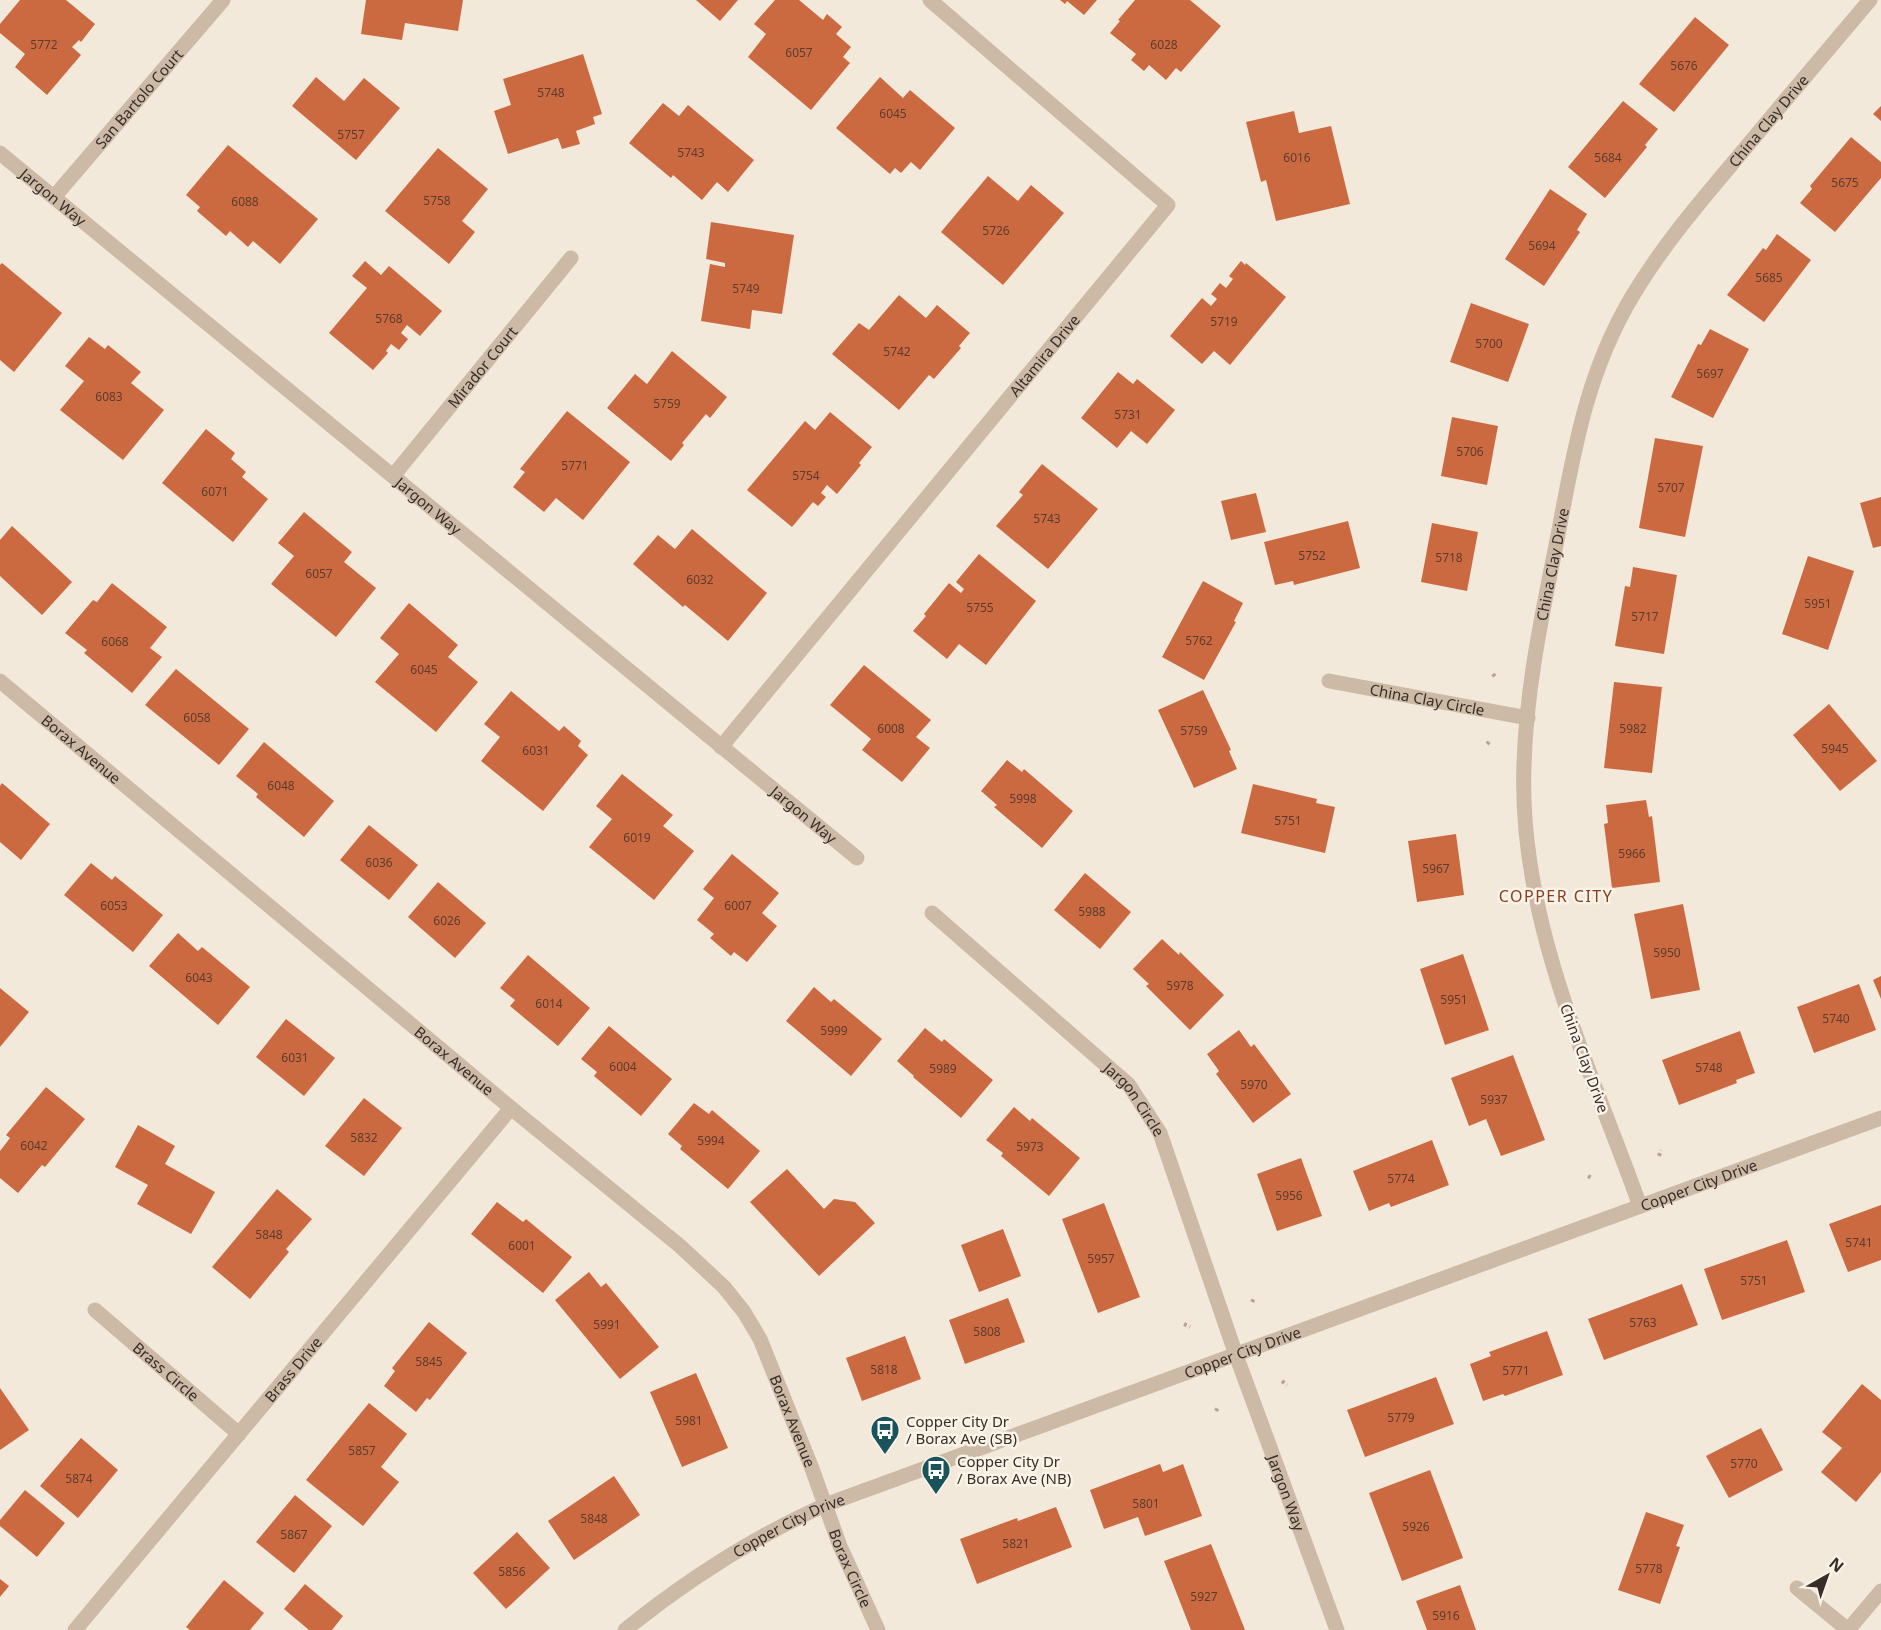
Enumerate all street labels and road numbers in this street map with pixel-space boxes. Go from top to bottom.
street label: San Bartolo Court [90,44,187,152]
street label: China Clay Drive [1724,70,1813,171]
street label: Jargon Way [15,162,91,230]
street label: Altamira Drive [1005,310,1084,400]
street label: Mirador Court [443,321,522,412]
street label: Jargon Way [390,471,466,539]
street label: China Clay Drive [1531,506,1573,623]
street label: China Clay Circle [1368,679,1486,720]
street label: Borax Avenue [37,710,125,788]
street label: Jargon Way [765,780,841,848]
street label: China Clay Drive [1556,1001,1614,1115]
street label: Borax Avenue [410,1022,498,1100]
street label: Jargon Circle [1098,1056,1169,1140]
street label: Copper City Drive [1637,1154,1760,1215]
street label: Copper City Drive [1181,1321,1304,1383]
street label: Brass Drive [260,1332,326,1406]
street label: Brass Circle [129,1337,204,1405]
street label: Borax Avenue [765,1372,820,1470]
street label: Jargon Way [1263,1450,1310,1534]
street label: Copper City Drive [729,1489,847,1562]
street label: Borax Circle [825,1526,876,1611]

